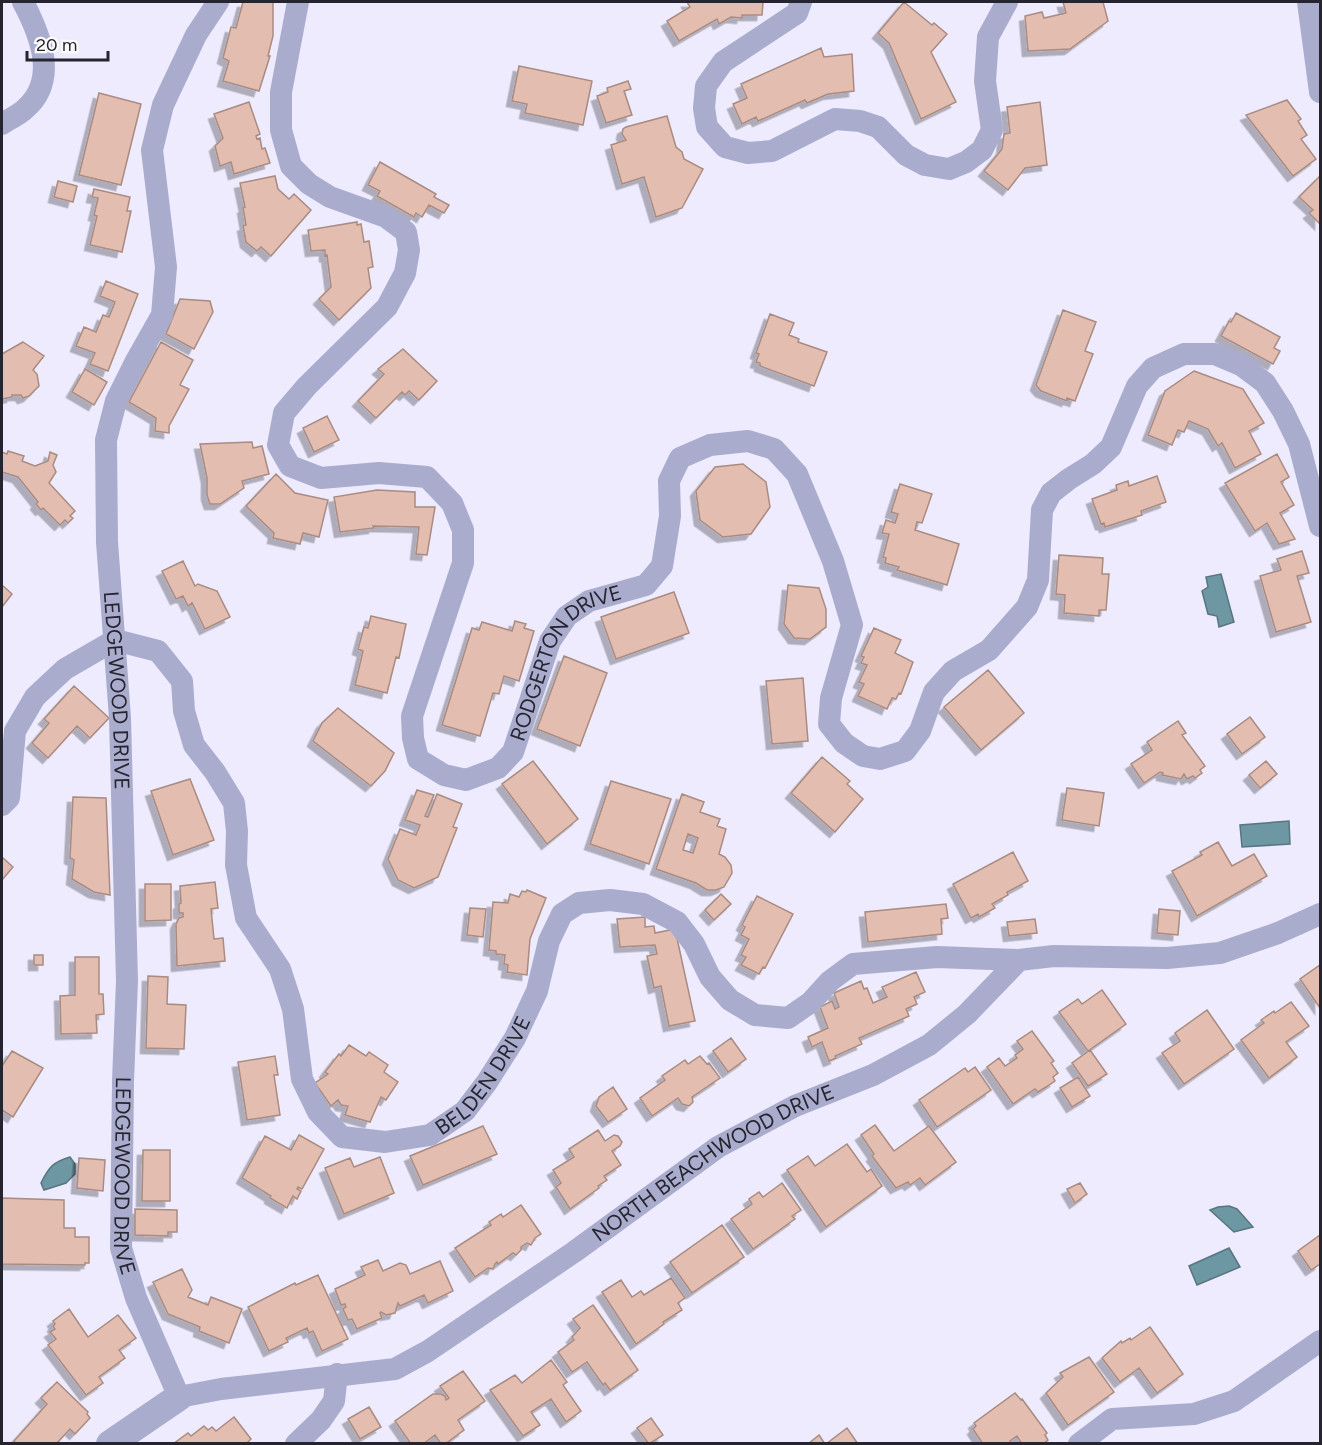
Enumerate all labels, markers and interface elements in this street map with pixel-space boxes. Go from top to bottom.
scale bar [27,24,108,62]
text: 20 m [36,34,77,56]
street label: RODGERTON DRIVE [505,579,624,744]
street label: LEDGEWOOD DRIVE [99,590,135,790]
street label: BELDEN DRIVE [430,1012,536,1140]
street label: LEDGEWOOD DRIVE [109,1077,141,1278]
street label: NORTH BEACHWOOD DRIVE [587,1079,838,1247]

